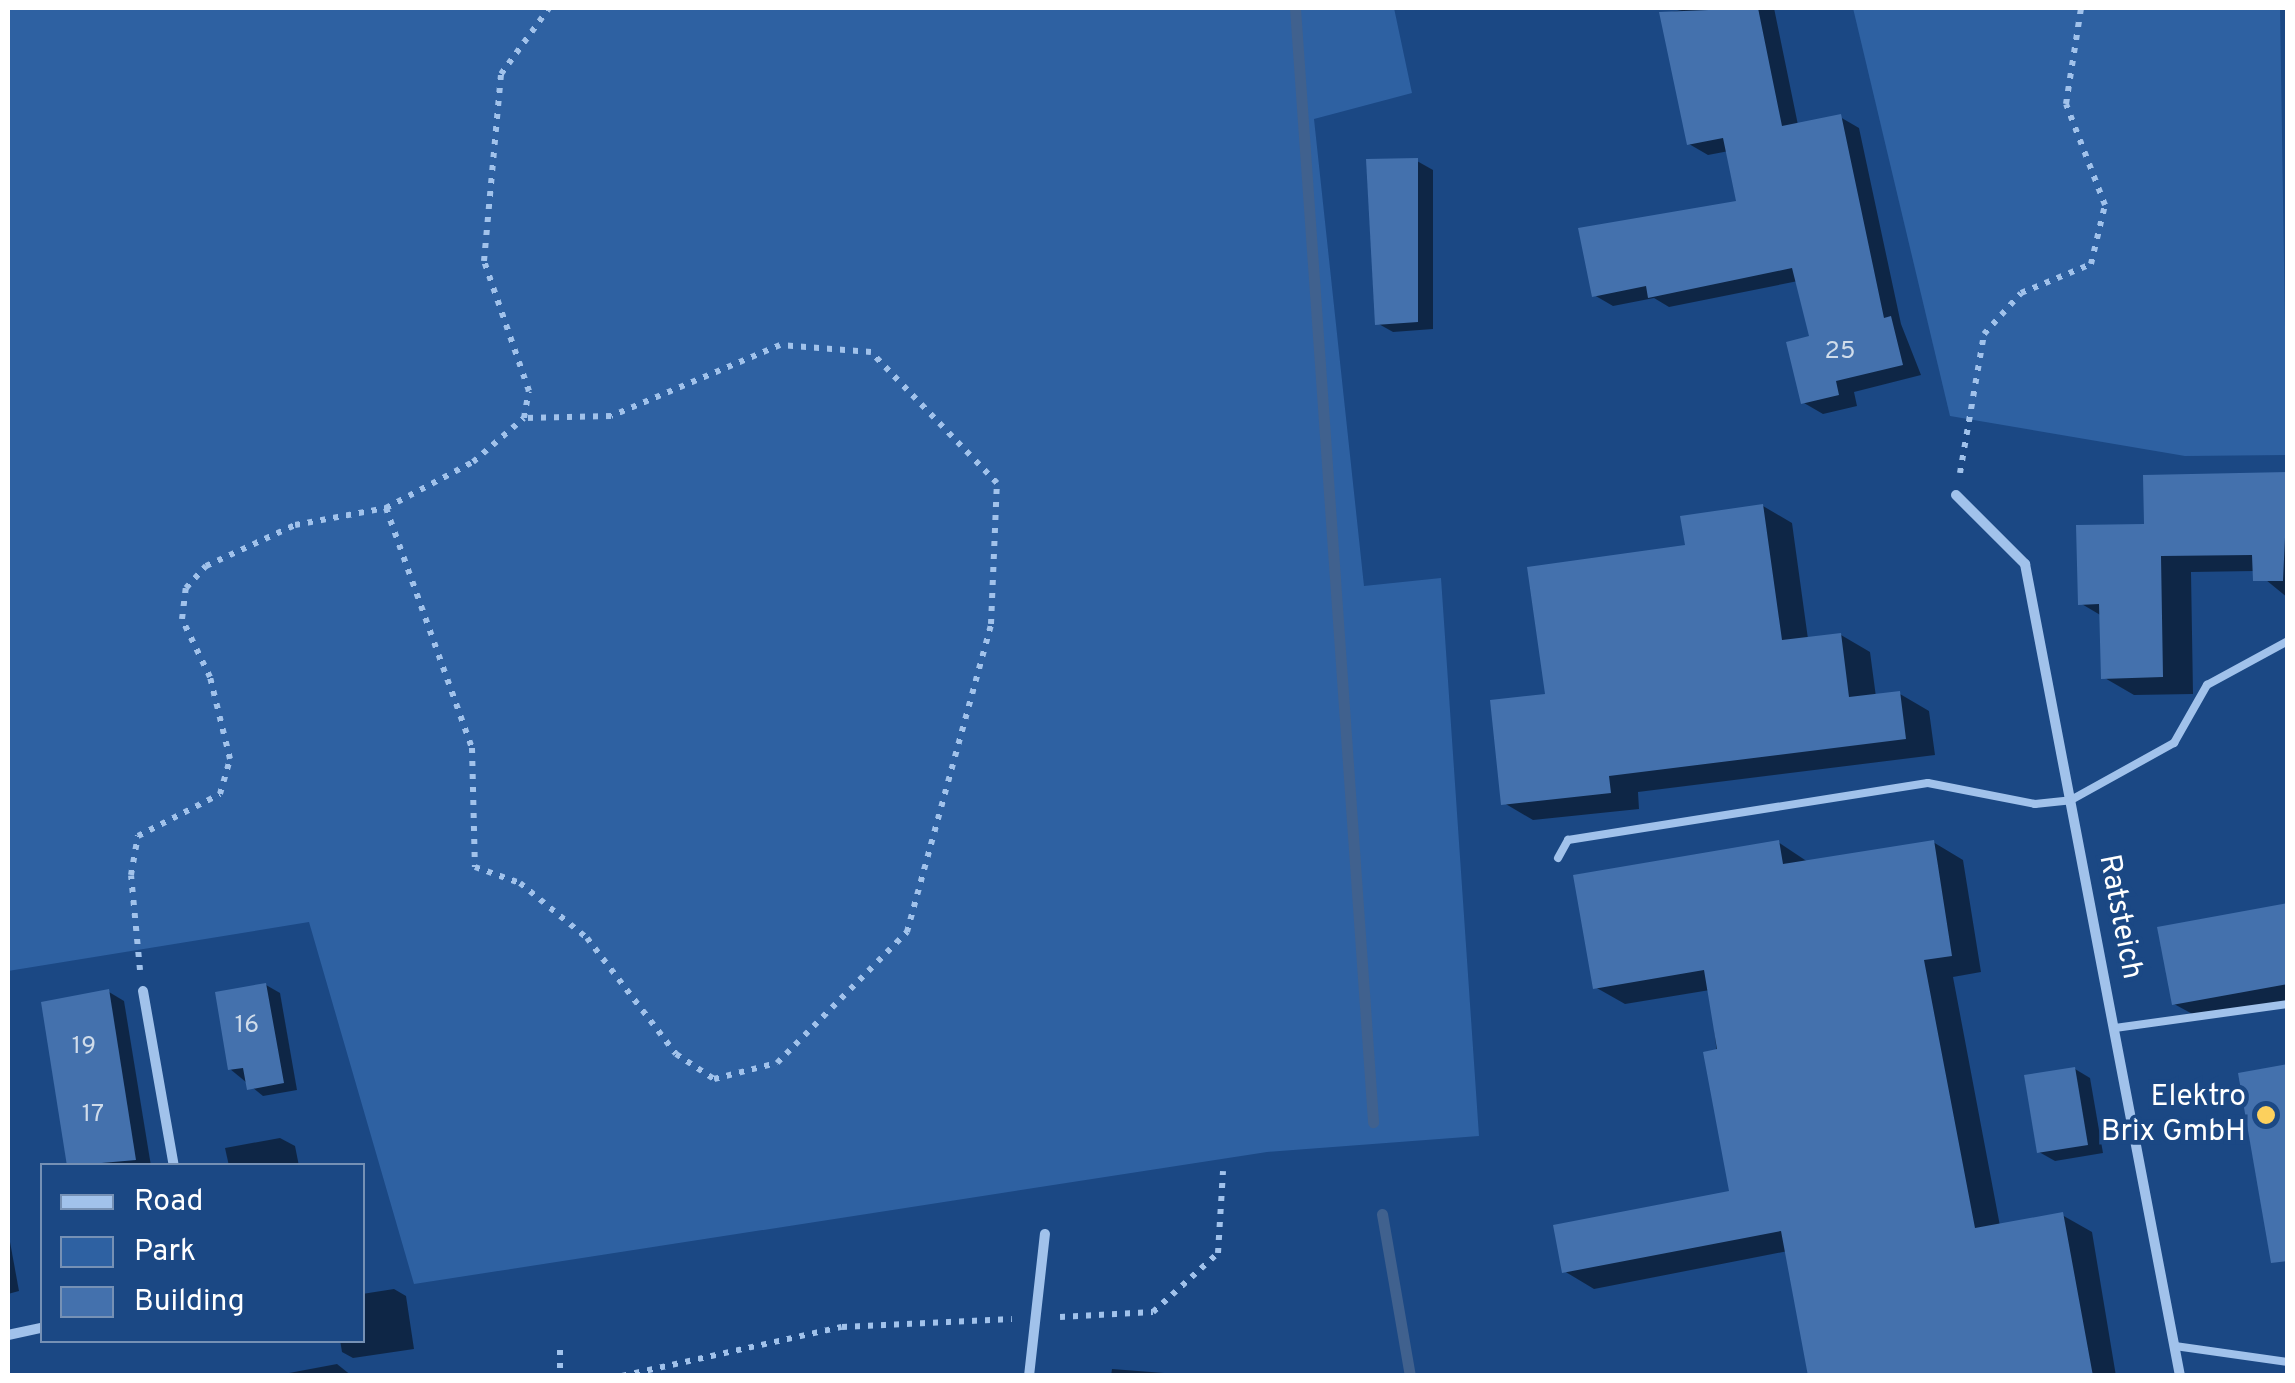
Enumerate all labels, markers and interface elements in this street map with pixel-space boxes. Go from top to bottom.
house number: 25 [1825,337,1855,367]
street label: Ratsteich [2089,851,2149,983]
house number: 16 [235,1011,259,1041]
house number: 19 [72,1032,96,1062]
place label: Elektro Brix GmbH [2101,1080,2246,1150]
house number: 17 [82,1100,104,1130]
marker: Elektro Brix GmbH [2255,1104,2277,1126]
legend [40,1163,365,1343]
text: Road [134,1184,203,1221]
text: Park [134,1234,196,1271]
text: Building [134,1284,245,1321]

